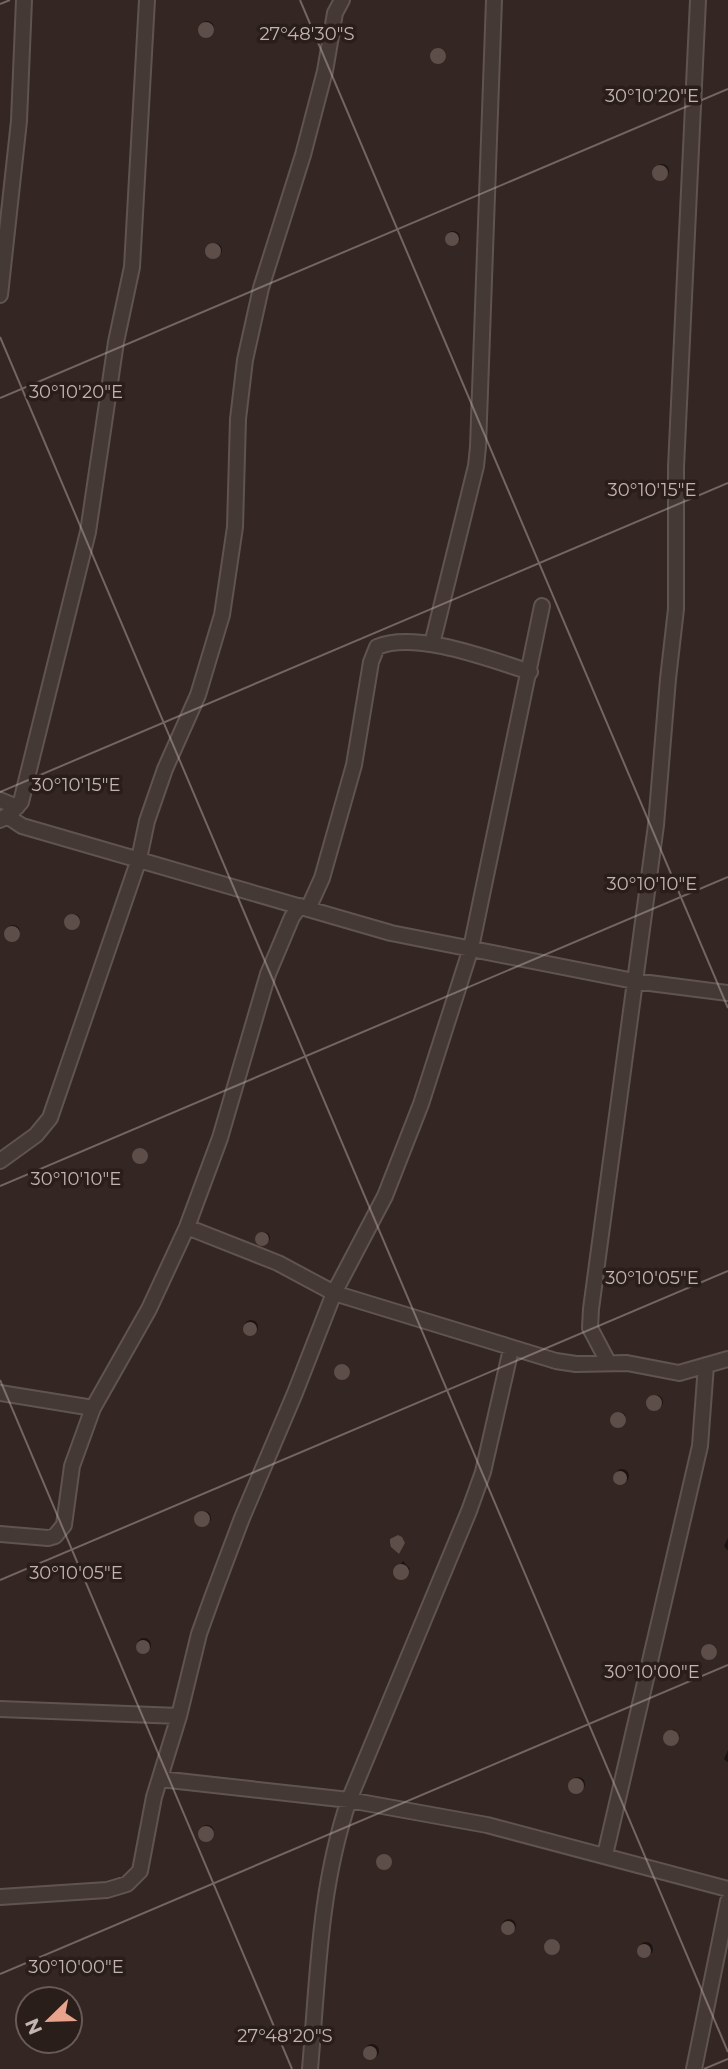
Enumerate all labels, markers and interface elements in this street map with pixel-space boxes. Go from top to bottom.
text: 27°48'30"S [259,23,355,45]
text: 30°10'20"E [605,85,699,107]
text: 30°10'20"E [29,381,123,403]
text: 30°10'15"E [608,479,696,501]
text: 30°10'15"E [32,774,120,796]
text: 30°10'10"E [607,873,697,895]
text: 30°10'10"E [31,1168,121,1190]
text: 30°10'05"E [605,1267,699,1289]
text: 30°10'05"E [29,1562,123,1584]
text: 30°10'00"E [604,1661,700,1683]
text: 30°10'00"E [28,1956,124,1978]
north arrow [14,1985,84,2055]
text: N [20,2015,47,2038]
text: 27°48'20"S [237,2025,333,2047]

